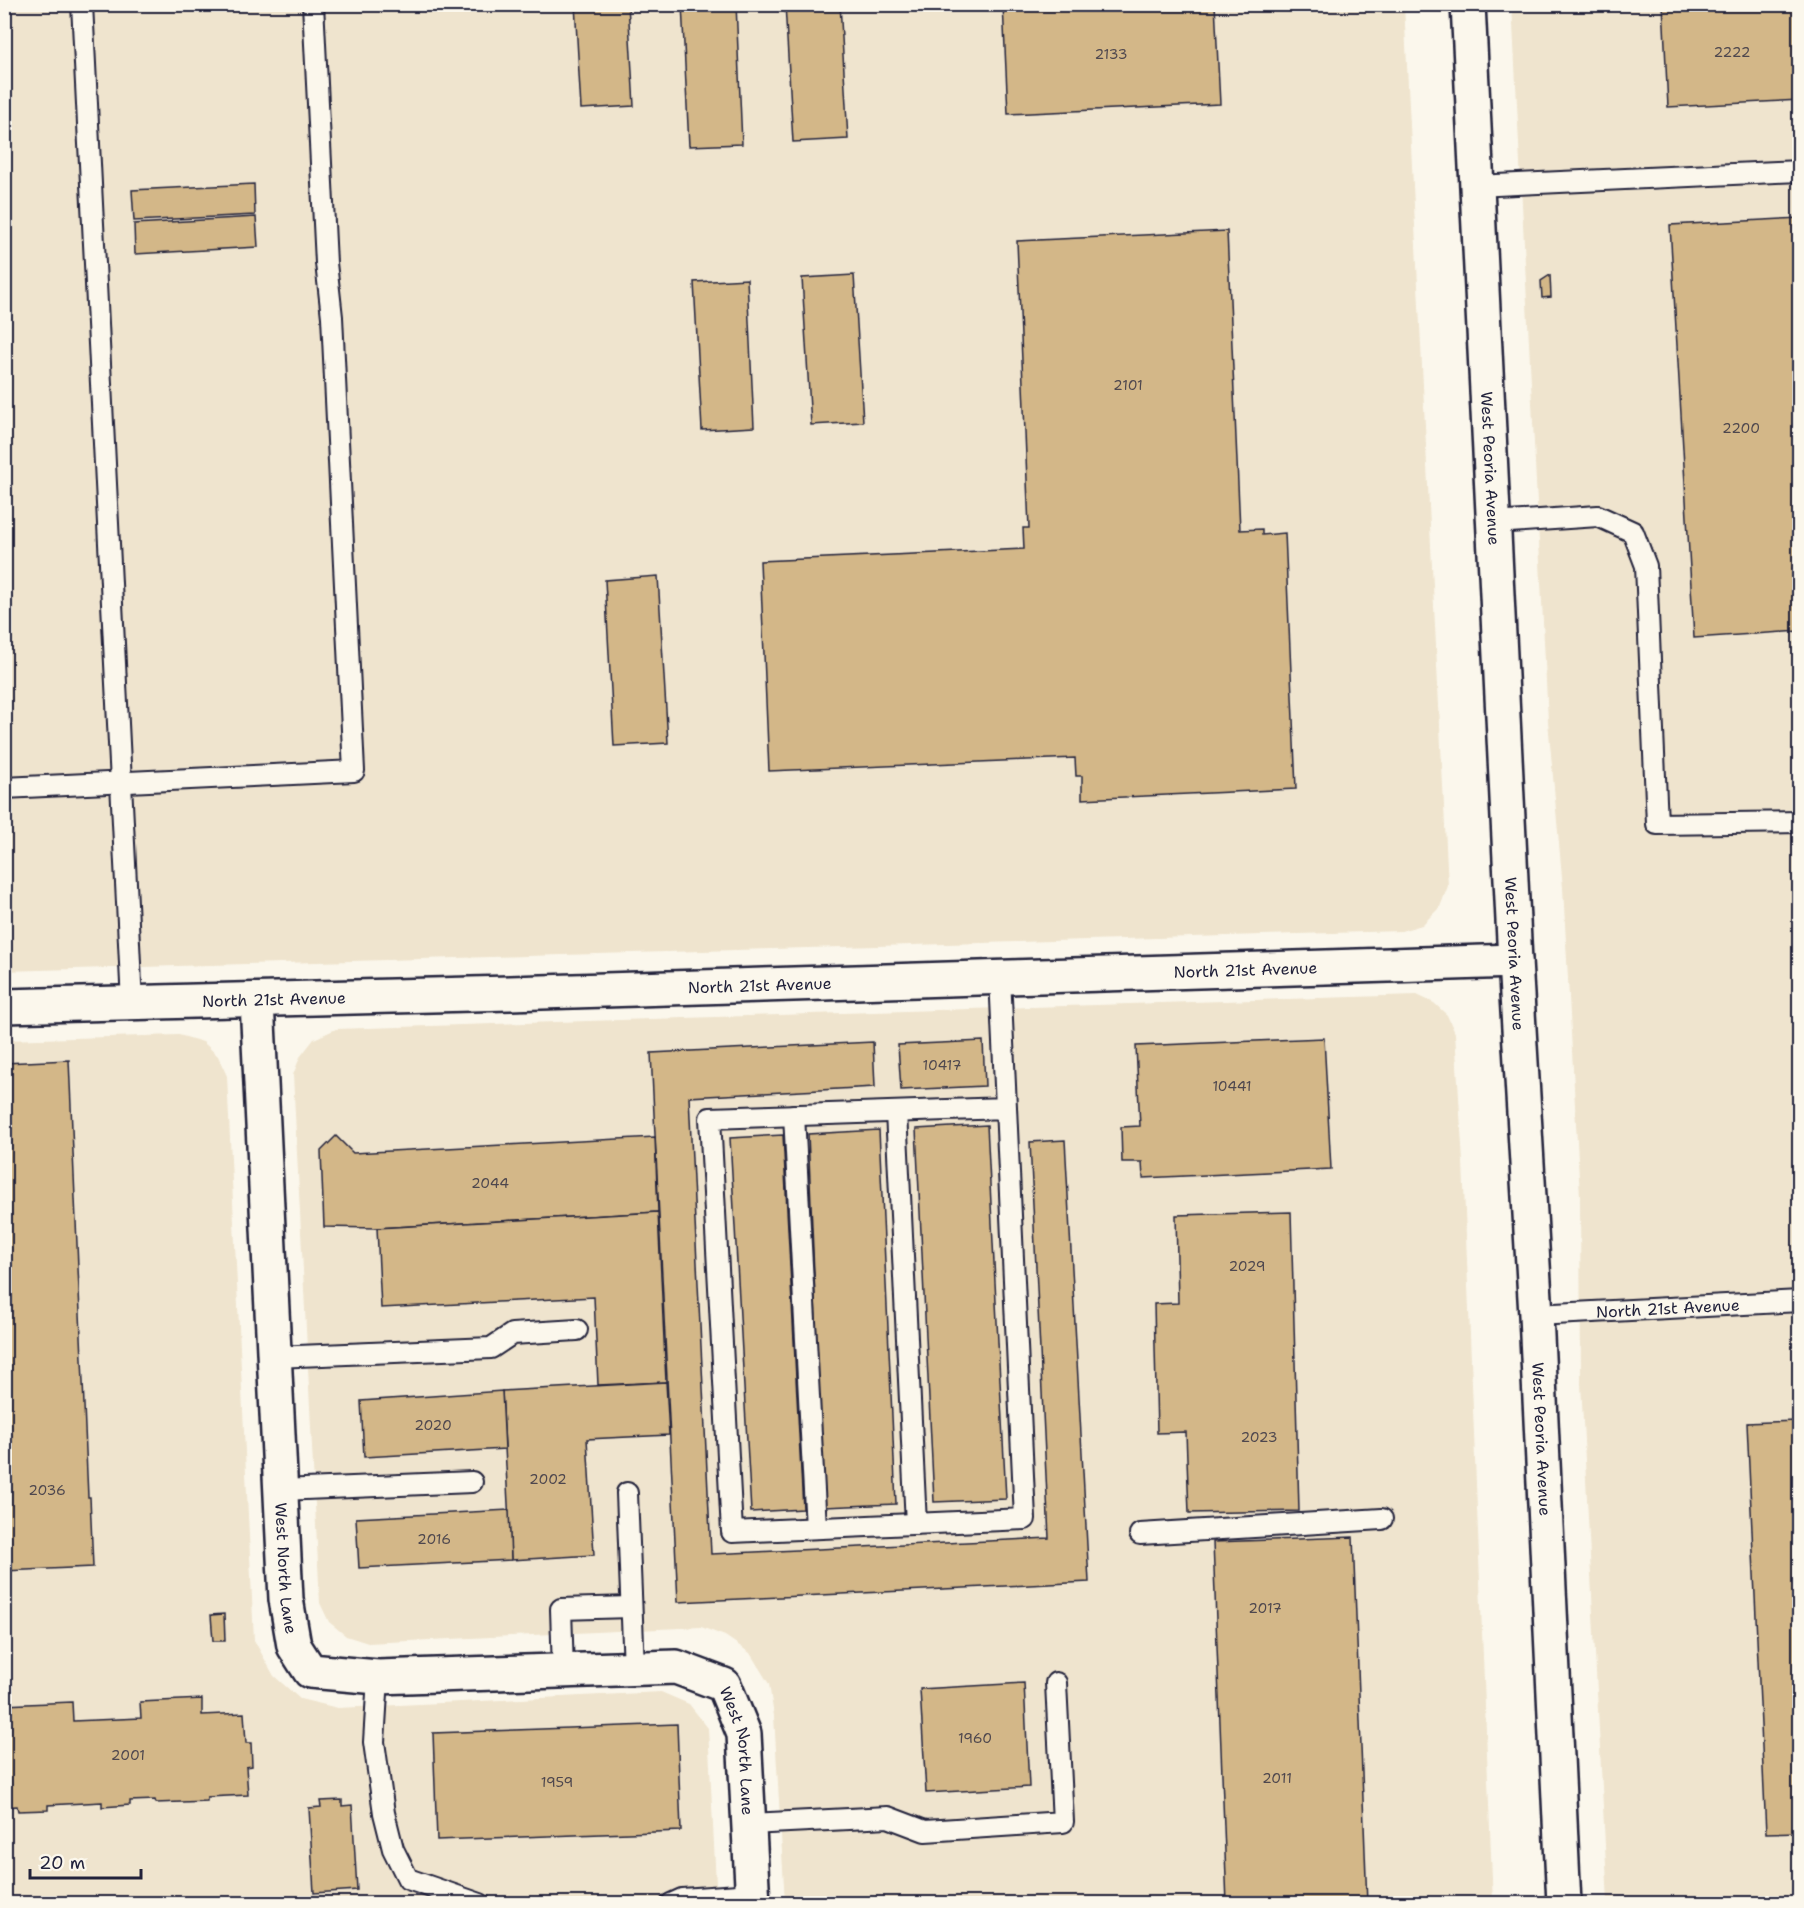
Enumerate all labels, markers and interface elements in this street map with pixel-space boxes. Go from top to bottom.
house number: 2222 [1713,43,1751,61]
house number: 2133 [1094,45,1128,63]
house number: 2101 [1113,376,1143,394]
street label: West Peoria Avenue [1477,391,1505,546]
house number: 2200 [1722,419,1760,437]
street label: West Peoria Avenue [1500,876,1530,1031]
street label: North 21st Avenue [1173,957,1318,982]
street label: North 21st Avenue [687,972,832,998]
street label: North 21st Avenue [202,987,346,1011]
house number: 10417 [923,1056,961,1074]
house number: 10441 [1212,1077,1252,1095]
house number: 2044 [471,1174,509,1192]
house number: 2029 [1228,1257,1266,1275]
street label: North 21st Avenue [1595,1294,1740,1322]
street label: West Peoria Avenue [1528,1362,1556,1516]
house number: 2020 [414,1416,452,1434]
house number: 2023 [1240,1428,1278,1446]
house number: 2002 [529,1470,567,1488]
house number: 2036 [28,1481,66,1499]
street label: West North Lane [271,1502,302,1636]
house number: 2016 [417,1530,451,1548]
house number: 2017 [1248,1599,1282,1617]
street label: West North Lane [715,1683,759,1816]
house number: 1960 [958,1729,992,1747]
house number: 2001 [111,1746,145,1764]
house number: 2011 [1262,1769,1292,1787]
house number: 1959 [541,1773,573,1791]
scale bar [30,1842,141,1880]
text: 20 m [39,1851,85,1875]

